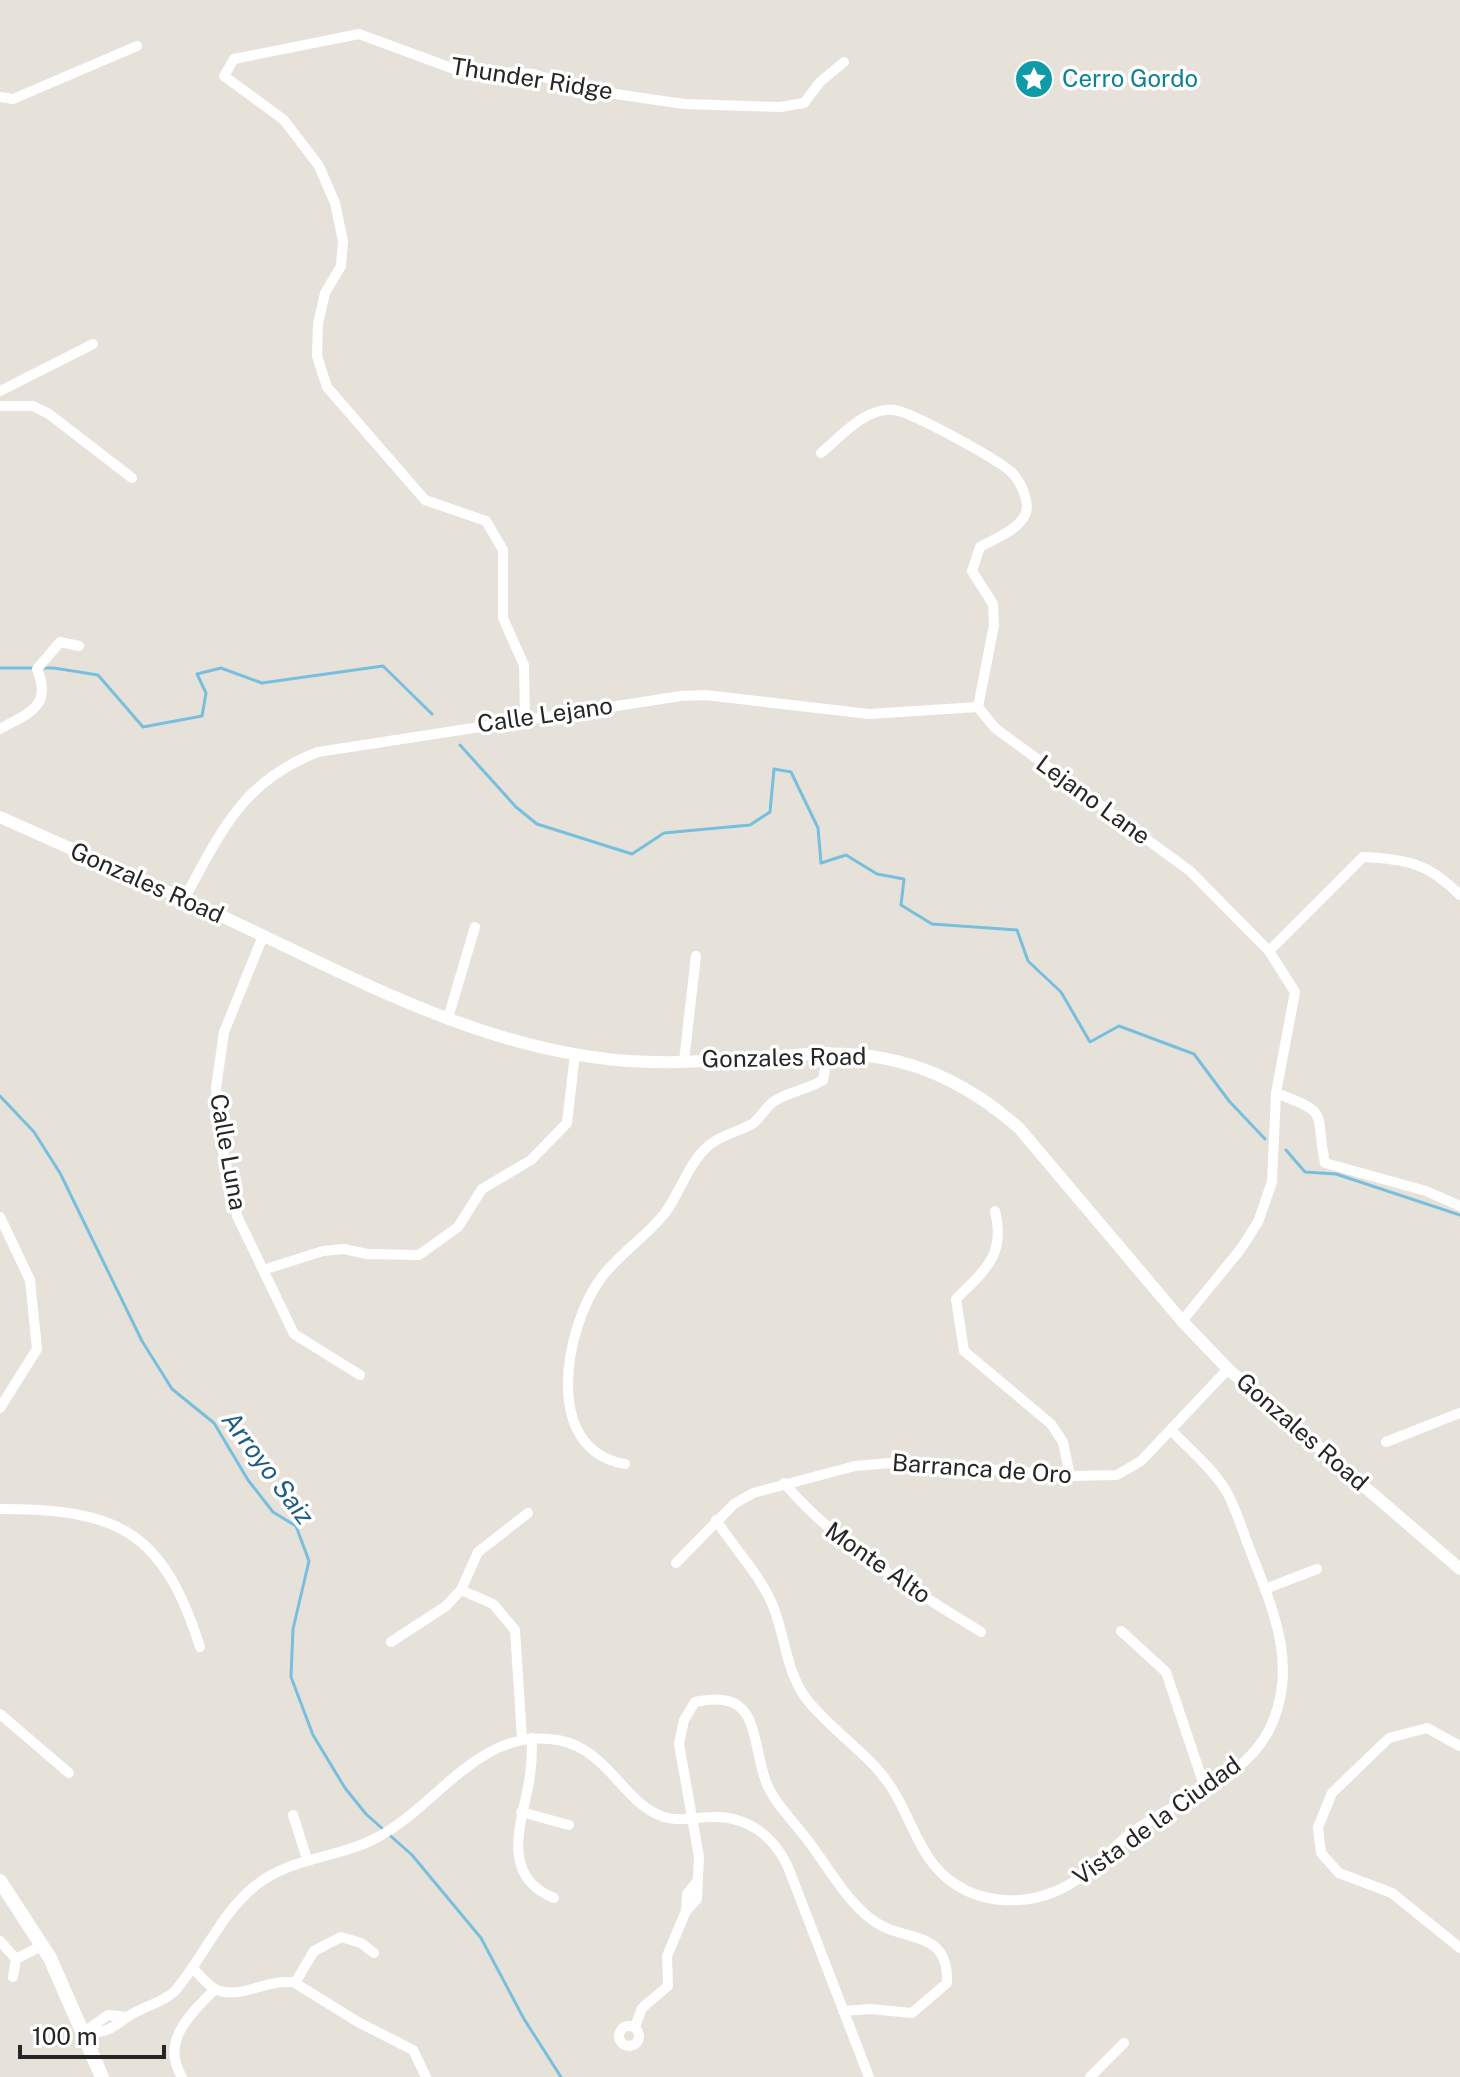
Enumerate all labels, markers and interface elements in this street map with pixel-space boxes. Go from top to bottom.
street label: Thunder Ridge [449,51,615,105]
place icon: Cerro Gordo [1013,58,1055,100]
place label: Cerro Gordo [1062,64,1198,92]
street label: Calle Lejano [475,691,614,737]
street label: Lejano Lane [1031,749,1156,850]
street label: Gonzales Road [66,836,228,928]
street label: Gonzales Road [701,1042,867,1072]
street label: Calle Luna [205,1092,253,1212]
street label: Gonzales Road [1231,1367,1374,1496]
water label: Arroyo Saiz [216,1405,321,1530]
street label: Barranca de Oro [891,1448,1073,1488]
street label: Monte Alto [820,1516,937,1609]
street label: Vista de la Ciudad [1067,1750,1246,1890]
scale bar [20,2009,164,2059]
text: 100 m [32,2022,98,2050]

